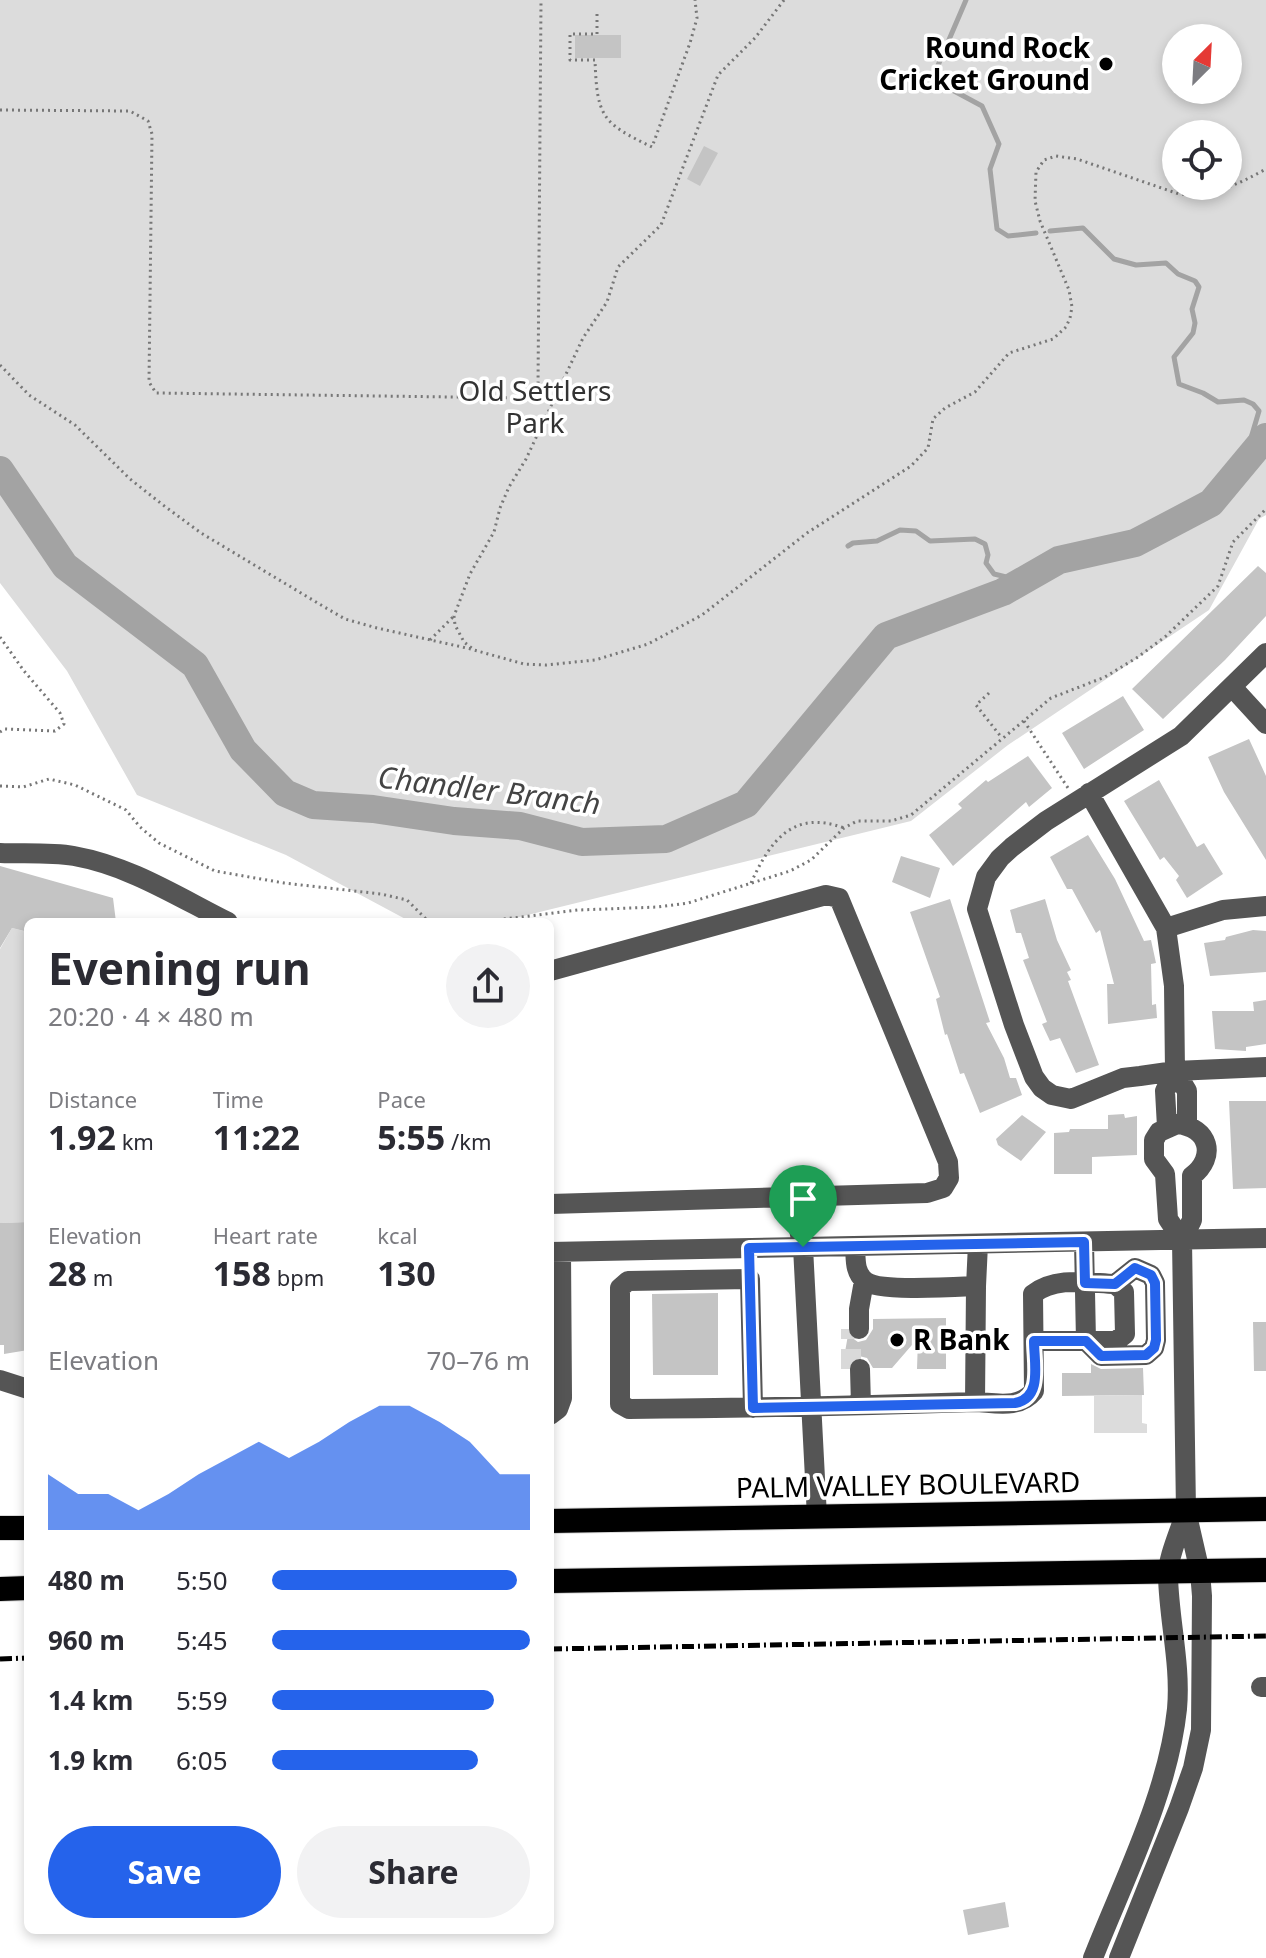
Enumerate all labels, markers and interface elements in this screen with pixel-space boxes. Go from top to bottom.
north arrow [1162,24,1242,104]
map controls [1162,24,1242,200]
place label: Round Rock Cricket Ground [879,28,1091,98]
marker: Round Rock Cricket Ground [1097,55,1115,73]
button: locate [1162,120,1242,200]
park label: Old Settlers Park [459,371,611,441]
water label: Chandler Branch [376,756,603,824]
text: Evening run [48,938,311,998]
button: share [446,944,530,1028]
text: 20:20 · 4 × 480 m [48,998,254,1034]
text: Distance [48,1084,137,1114]
text: Time [213,1084,264,1114]
text: Pace [377,1084,426,1114]
text: 1.92 [48,1114,116,1160]
text: 11:22 [213,1114,300,1160]
text: 5:55 [377,1114,445,1160]
text: km [116,1126,154,1156]
text: /km [445,1126,491,1156]
pin [769,1165,837,1247]
icon: arrive [781,1177,825,1221]
text: Elevation [48,1220,142,1250]
text: Heart rate [213,1220,318,1250]
text: kcal [377,1220,418,1250]
text: 28 [48,1250,87,1296]
text: 158 [213,1250,271,1296]
text: 130 [377,1250,436,1296]
text: m [87,1262,113,1292]
text: bpm [271,1262,324,1292]
place label: R Bank [913,1320,1010,1358]
marker: R Bank [888,1331,906,1349]
text: Elevation [48,1342,159,1378]
text: 70–76 m [426,1342,530,1378]
street label: PALM VALLEY BOULEVARD [735,1462,1081,1506]
text: 480 m [48,1562,125,1598]
text: 5:50 [176,1562,228,1598]
text: 960 m [48,1622,125,1658]
text: 5:45 [176,1622,228,1658]
text: 1.4 km [48,1682,133,1718]
text: 5:59 [176,1682,228,1718]
text: 1.9 km [48,1742,133,1778]
text: 6:05 [176,1742,228,1778]
button: Save [48,1826,281,1918]
button: Share [297,1826,530,1918]

